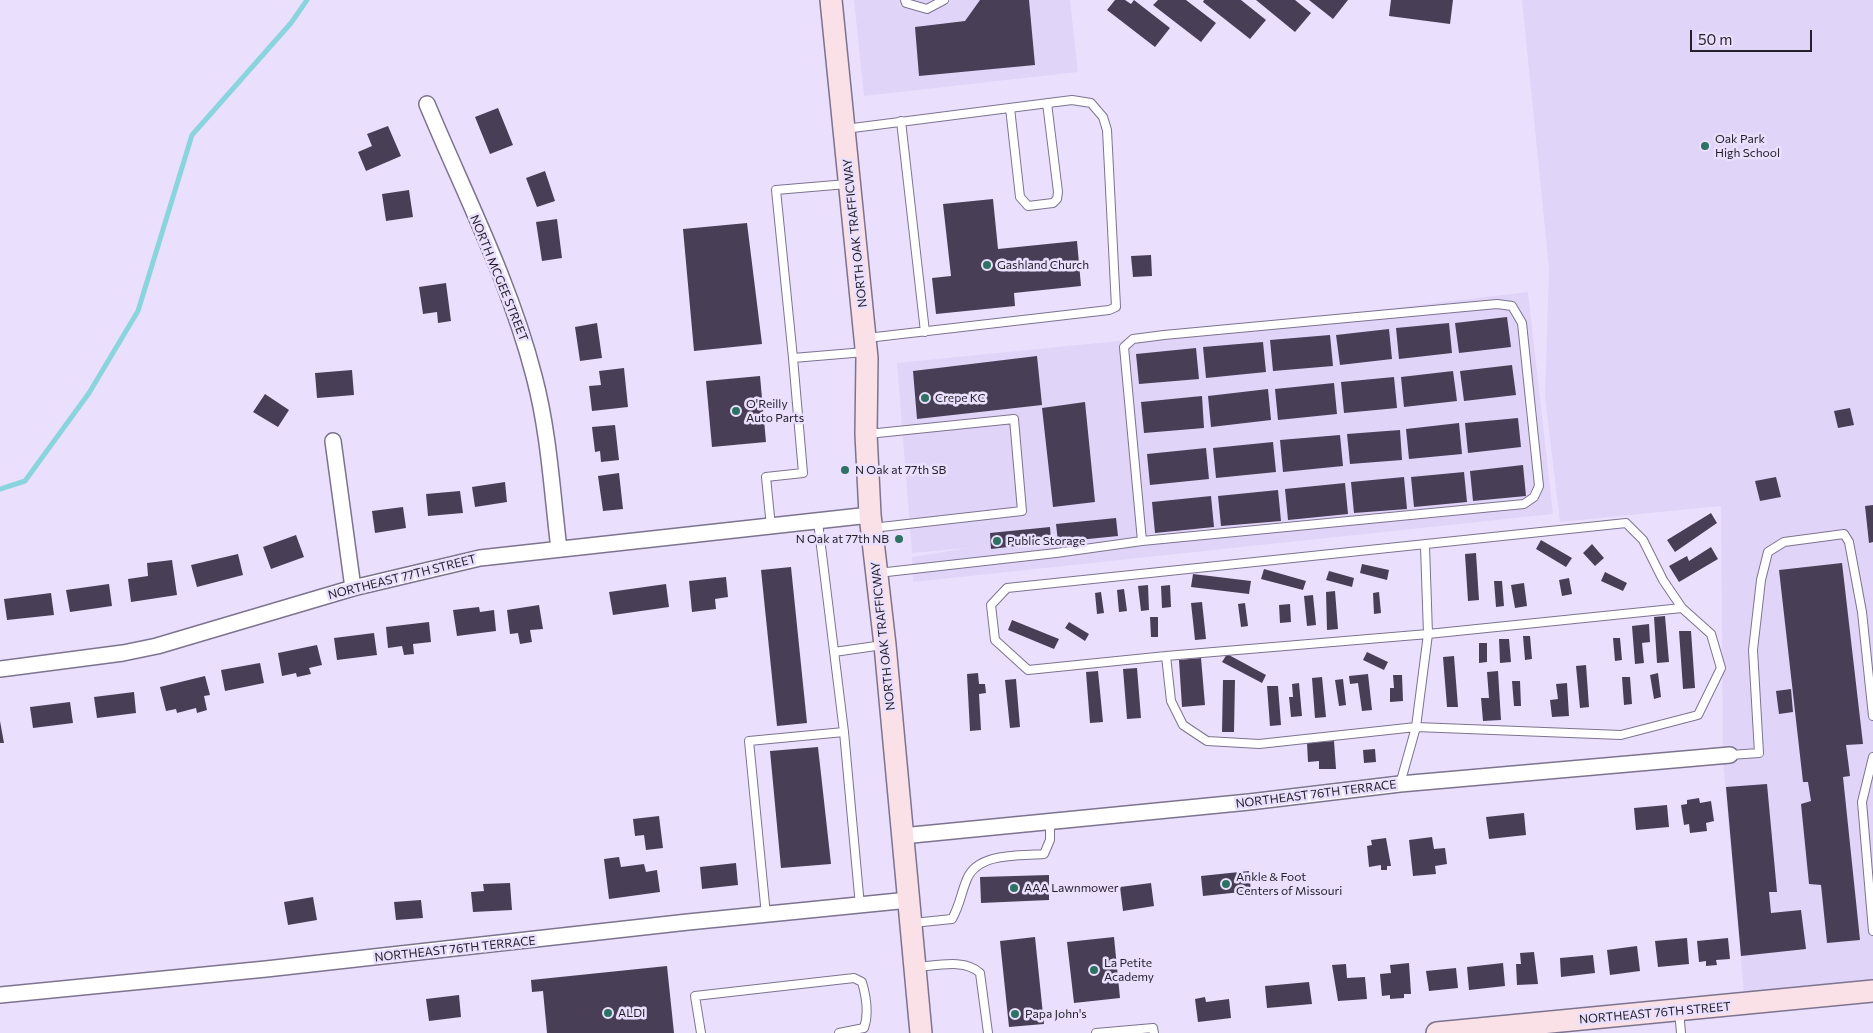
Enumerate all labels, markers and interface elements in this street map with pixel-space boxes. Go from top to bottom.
scale bar [1693,20,1816,52]
text: 50 m [1698,30,1732,48]
place label: Oak Park High School [1715,132,1780,160]
marker: Oak Park High School [1699,140,1711,152]
street label: NORTH OAK TRAFFICWAY [840,158,870,308]
street label: NORTH MCGEE STREET [467,213,531,343]
place label: Gashland Church [997,258,1089,272]
marker: Gashland Church [981,259,993,271]
place label: Crepe KC [935,391,986,405]
marker: Crepe KC [919,392,931,404]
place label: O'Reilly Auto Parts [746,397,804,425]
marker: O'Reilly Auto Parts [730,405,742,417]
place label: N Oak at 77th SB [855,463,946,477]
marker: N Oak at 77th SB [839,464,851,476]
place label: N Oak at 77th NB [796,532,889,546]
marker: N Oak at 77th NB [893,533,905,545]
place label: Public Storage [1007,534,1085,548]
marker: Public Storage [991,535,1003,547]
street label: NORTHEAST 77TH STREET [327,552,477,602]
street label: NORTH OAK TRAFFICWAY [868,561,898,711]
street label: NORTHEAST 76TH TERRACE [1235,777,1397,811]
place label: Ankle & Foot Centers of Missouri [1236,870,1342,898]
marker: Ankle & Foot Centers of Missouri [1220,878,1232,890]
place label: AAA Lawnmower [1024,881,1119,895]
marker: AAA Lawnmower [1008,882,1020,894]
street label: NORTHEAST 76TH TERRACE [374,933,536,965]
place label: La Petite Academy [1104,956,1154,984]
marker: La Petite Academy [1088,964,1100,976]
street label: NORTHEAST 76TH STREET [1579,999,1731,1027]
place label: ALDI [618,1006,645,1020]
marker: ALDI [602,1007,614,1019]
place label: Papa John's [1025,1007,1087,1021]
marker: Papa John's [1009,1008,1021,1020]

